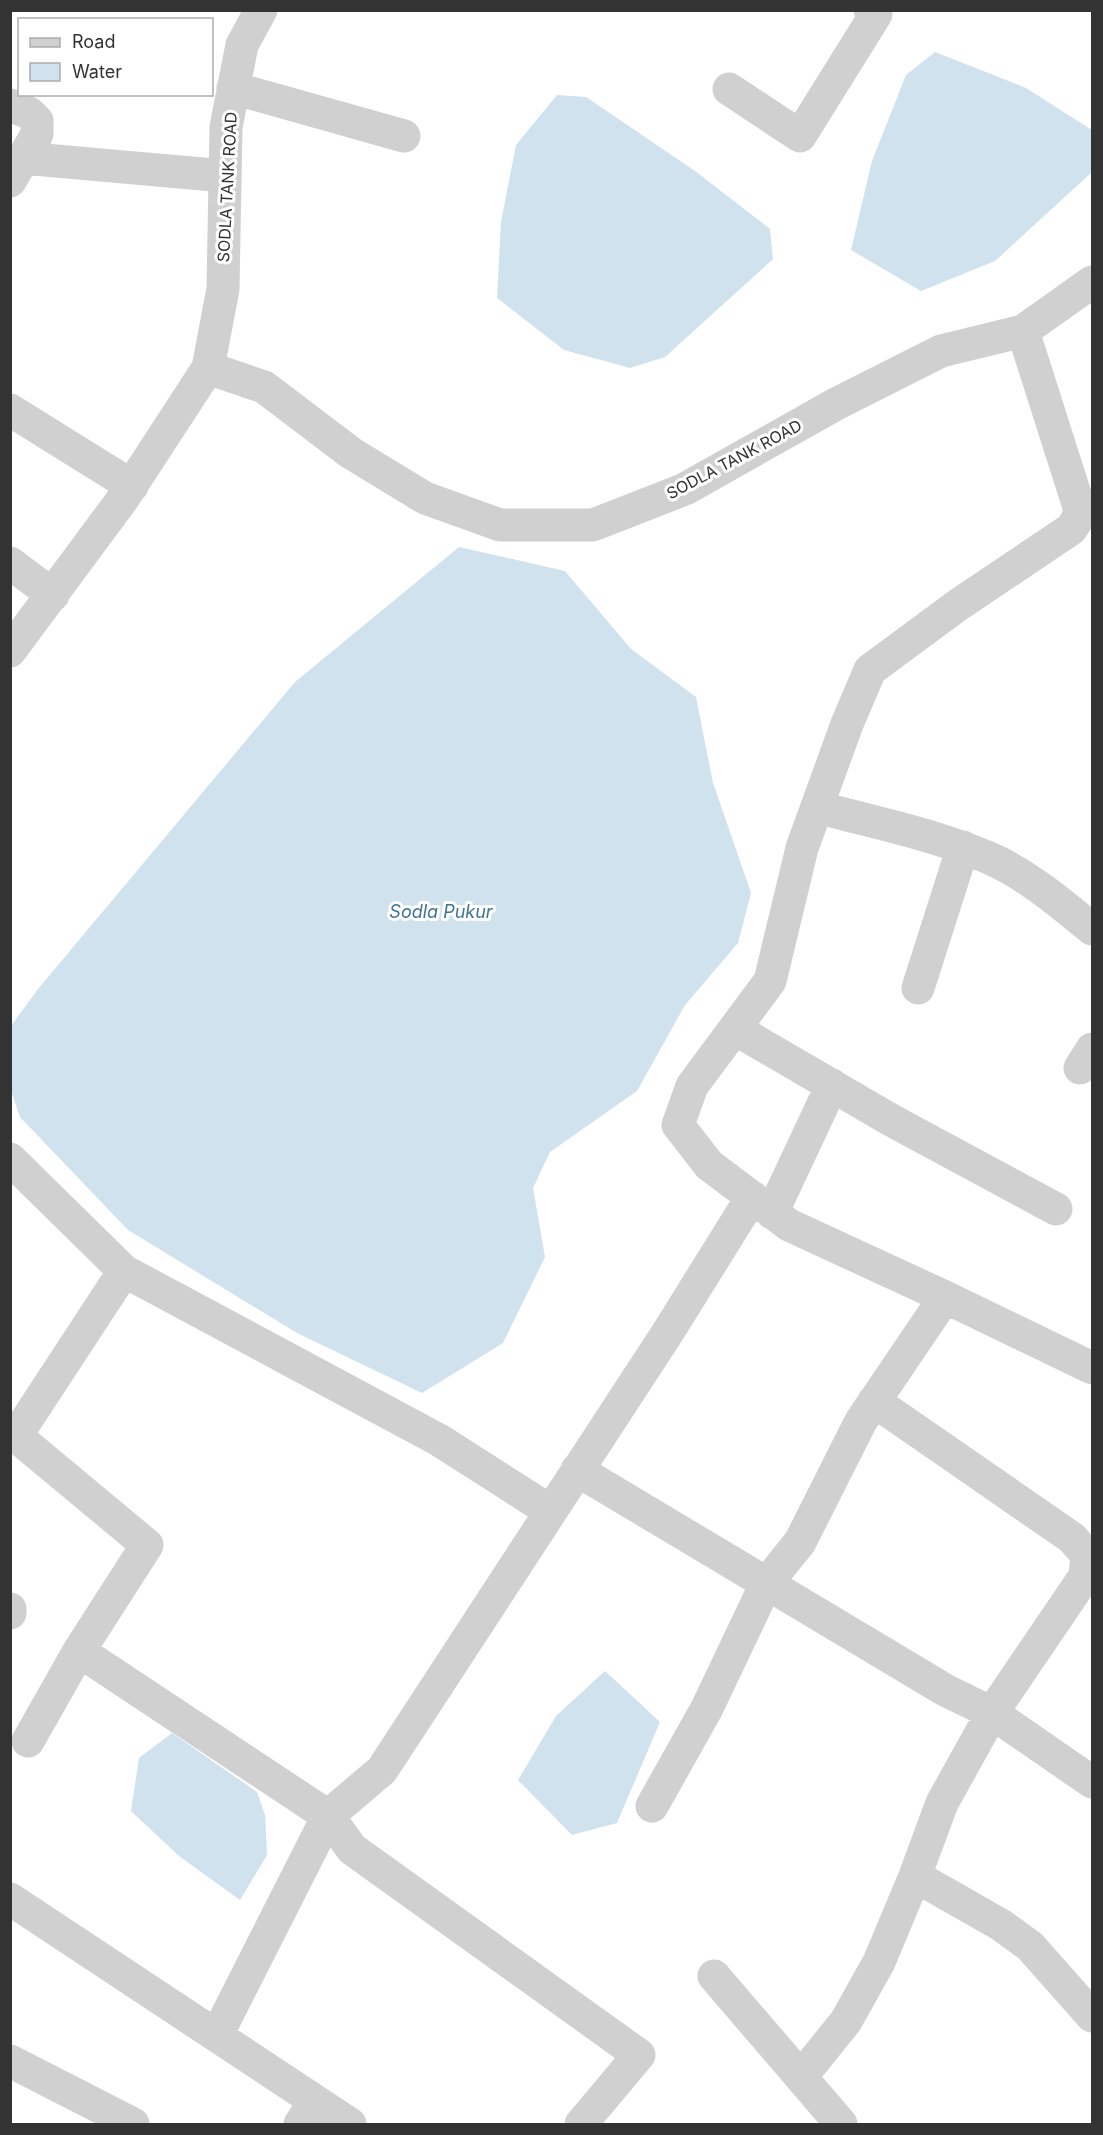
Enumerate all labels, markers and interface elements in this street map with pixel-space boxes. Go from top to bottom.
legend [18,18,213,96]
text: Road [72,31,115,52]
text: Water [72,61,122,82]
street label: SODLA TANK ROAD [213,111,241,263]
street label: SODLA TANK ROAD [663,415,805,503]
water label: Sodla Pukur [389,901,494,922]

